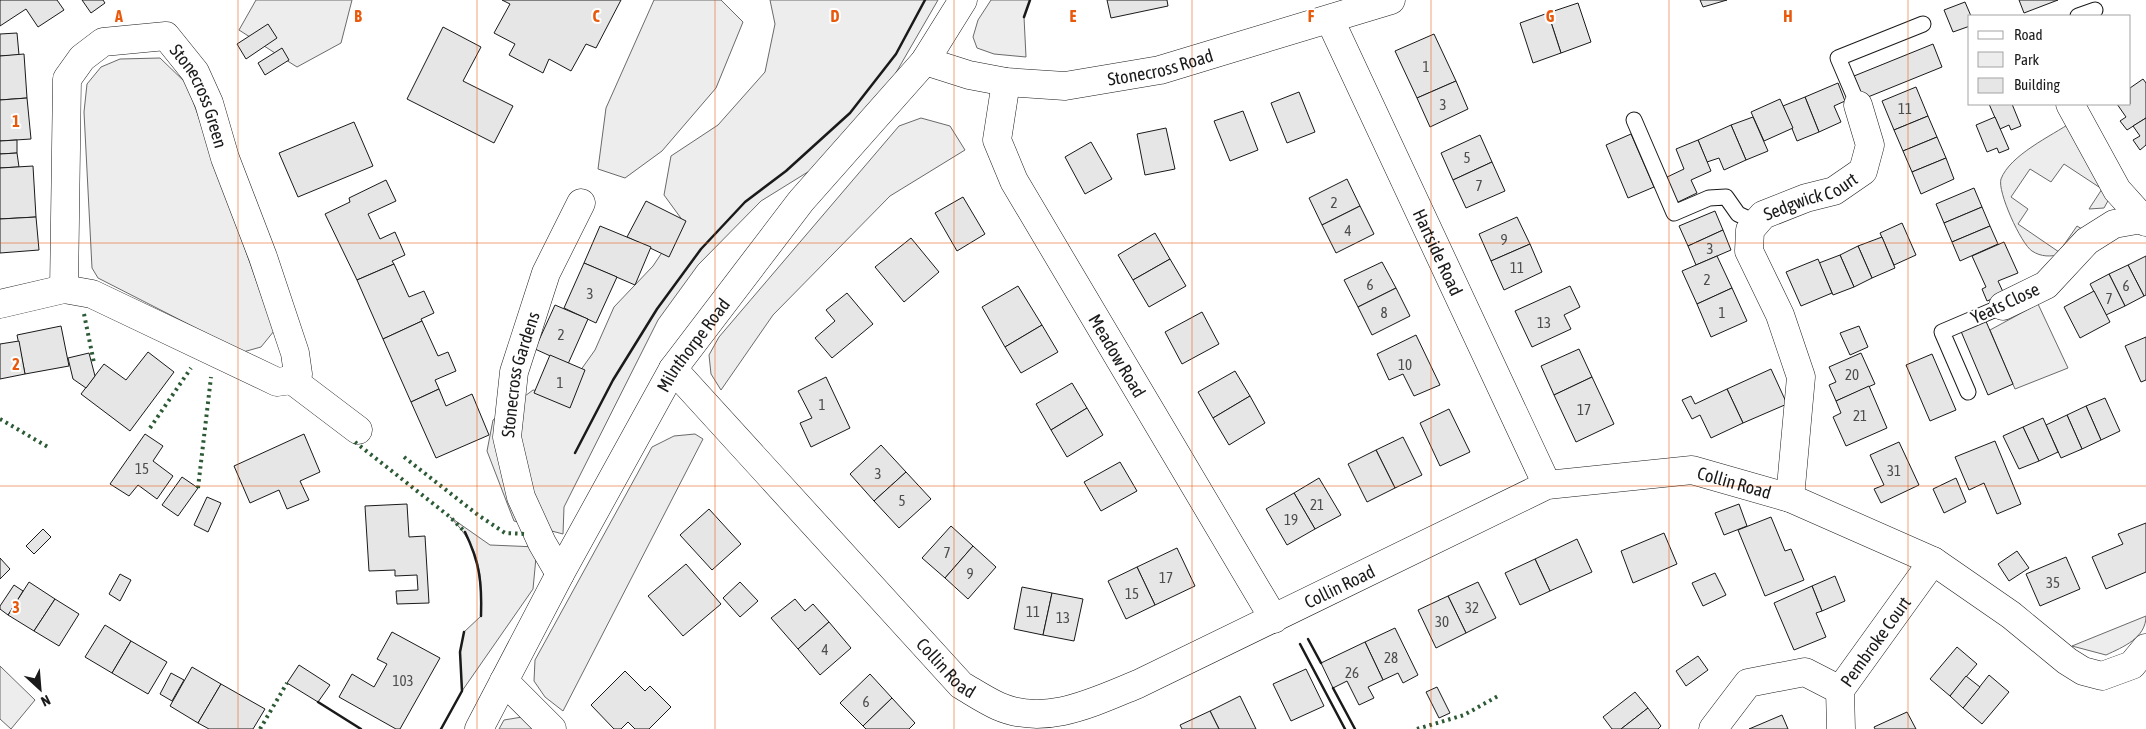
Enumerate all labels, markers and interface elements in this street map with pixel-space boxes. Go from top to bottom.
text: A [114,7,123,25]
text: B [354,7,362,25]
text: C [592,7,600,25]
text: D [831,7,840,25]
text: E [1070,7,1077,25]
text: F [1308,7,1315,25]
text: G [1546,7,1555,25]
text: H [1783,7,1793,25]
legend [1968,15,2131,105]
text: Road [2014,26,2043,43]
street label: Stonecross Green [166,40,232,150]
street label: Stonecross Road [1106,44,1215,89]
text: Park [2014,51,2039,68]
house number: 1 [1422,58,1430,75]
text: Building [2014,76,2060,93]
house number: 3 [1439,96,1447,113]
house number: 11 [1898,100,1912,117]
text: 1 [12,112,20,130]
house number: 5 [1463,149,1471,166]
street label: Sedgwick Court [1760,168,1861,224]
house number: 7 [1475,177,1483,194]
house number: 2 [1330,194,1338,211]
street label: Hartside Road [1409,205,1467,299]
house number: 4 [1344,222,1352,239]
house number: 9 [1500,231,1508,248]
house number: 3 [1706,240,1714,257]
house number: 11 [1510,259,1524,276]
house number: 2 [1703,271,1711,288]
house number: 6 [1366,276,1374,293]
house number: 6 [2122,277,2130,294]
street label: Yeats Close [1967,278,2043,328]
house number: 3 [586,285,594,302]
house number: 7 [2105,290,2113,307]
street label: Milnthorpe Road [652,294,734,396]
house number: 8 [1380,304,1388,321]
house number: 1 [1718,304,1726,321]
street label: Stonecross Gardens [497,309,543,438]
street label: Meadow Road [1085,310,1150,401]
house number: 13 [1537,314,1551,331]
house number: 2 [557,326,565,343]
text: 2 [12,355,20,373]
house number: 10 [1398,356,1412,373]
house number: 20 [1845,366,1859,383]
house number: 1 [556,374,564,391]
house number: 1 [818,396,826,413]
house number: 17 [1577,401,1591,418]
house number: 21 [1853,407,1867,424]
house number: 15 [135,460,149,477]
street label: Collin Road [1695,462,1774,503]
house number: 31 [1887,462,1901,479]
house number: 3 [874,465,882,482]
house number: 5 [898,492,906,509]
house number: 21 [1310,496,1324,513]
house number: 19 [1284,511,1298,528]
house number: 7 [943,544,951,561]
street label: Collin Road [1301,560,1378,612]
house number: 9 [966,565,974,582]
house number: 17 [1159,569,1173,586]
house number: 35 [2046,574,2060,591]
house number: 15 [1125,585,1139,602]
street label: Pembroke Court [1836,592,1915,690]
text: 3 [12,598,20,616]
house number: 32 [1465,599,1479,616]
house number: 11 [1026,603,1040,620]
house number: 13 [1056,609,1070,626]
house number: 30 [1435,613,1449,630]
street label: Collin Road [912,633,980,702]
house number: 4 [821,641,829,658]
house number: 28 [1384,649,1398,666]
north arrow [15,664,65,714]
house number: 26 [1345,664,1359,681]
house number: 103 [392,672,414,689]
text: N [38,692,53,710]
house number: 6 [862,693,870,710]

